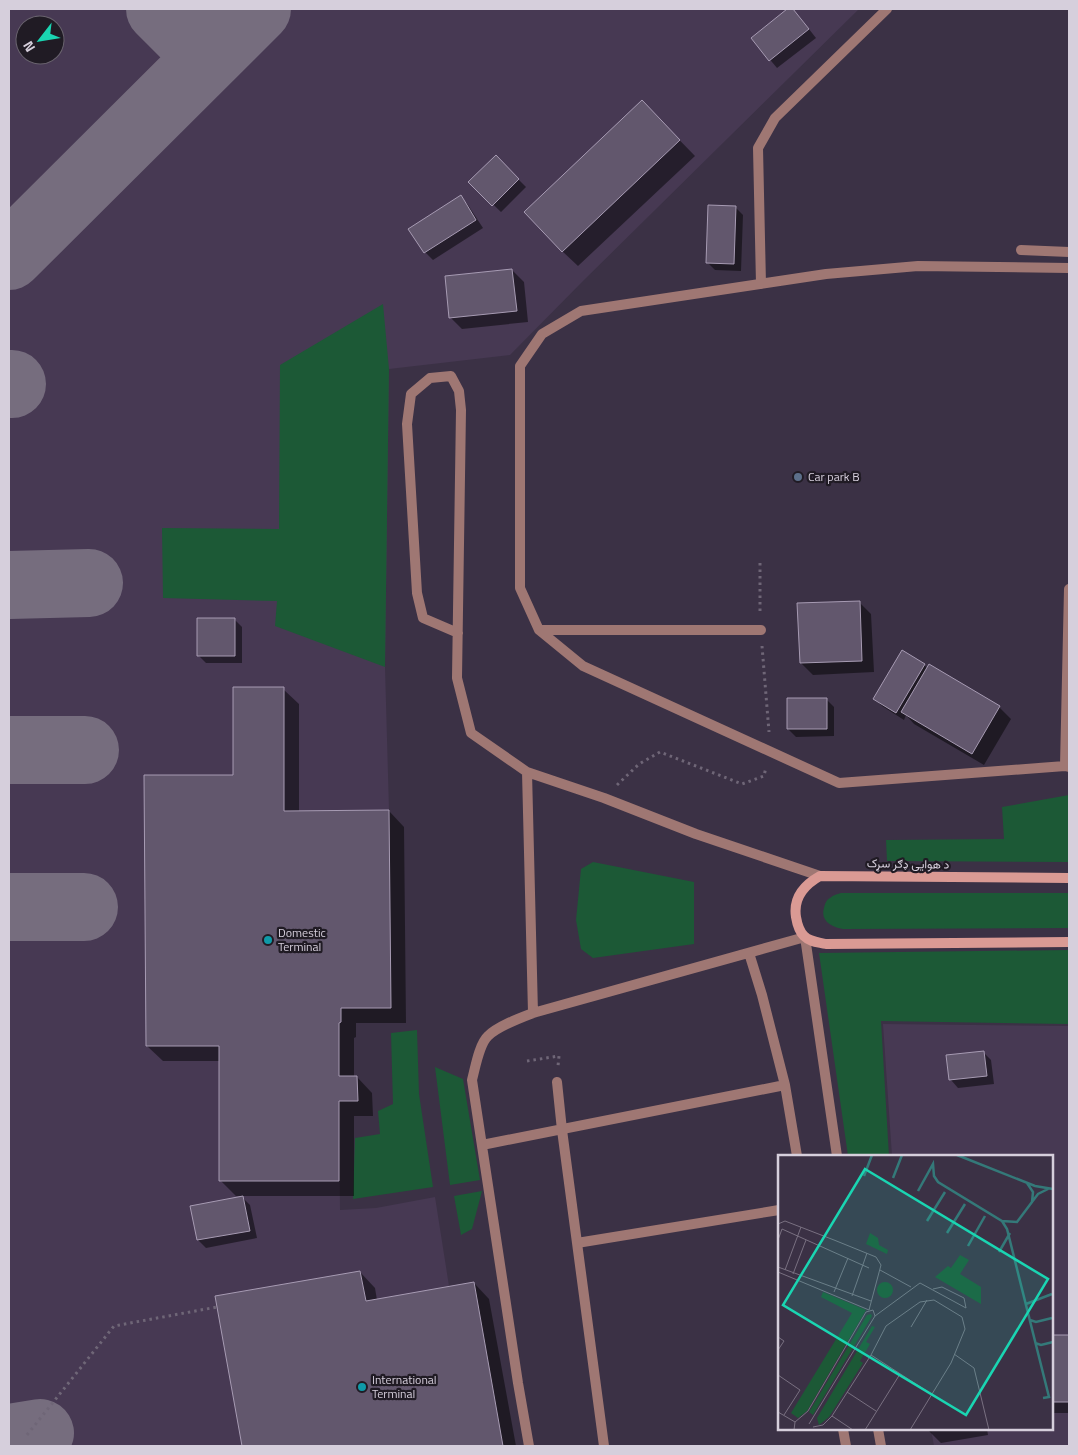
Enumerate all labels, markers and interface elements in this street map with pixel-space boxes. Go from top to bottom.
north arrow [15,15,65,65]
text: N [17,37,40,57]
place label: Car park B [808,467,860,486]
marker: Car park B [792,471,804,483]
street label: د هوایی ډګر سړک [867,853,950,874]
place label: Domestic Terminal [278,923,326,956]
marker: Domestic Terminal [262,934,274,946]
inset map [778,1155,1053,1430]
place label: International Terminal [372,1370,437,1403]
marker: International Terminal [356,1381,368,1393]

